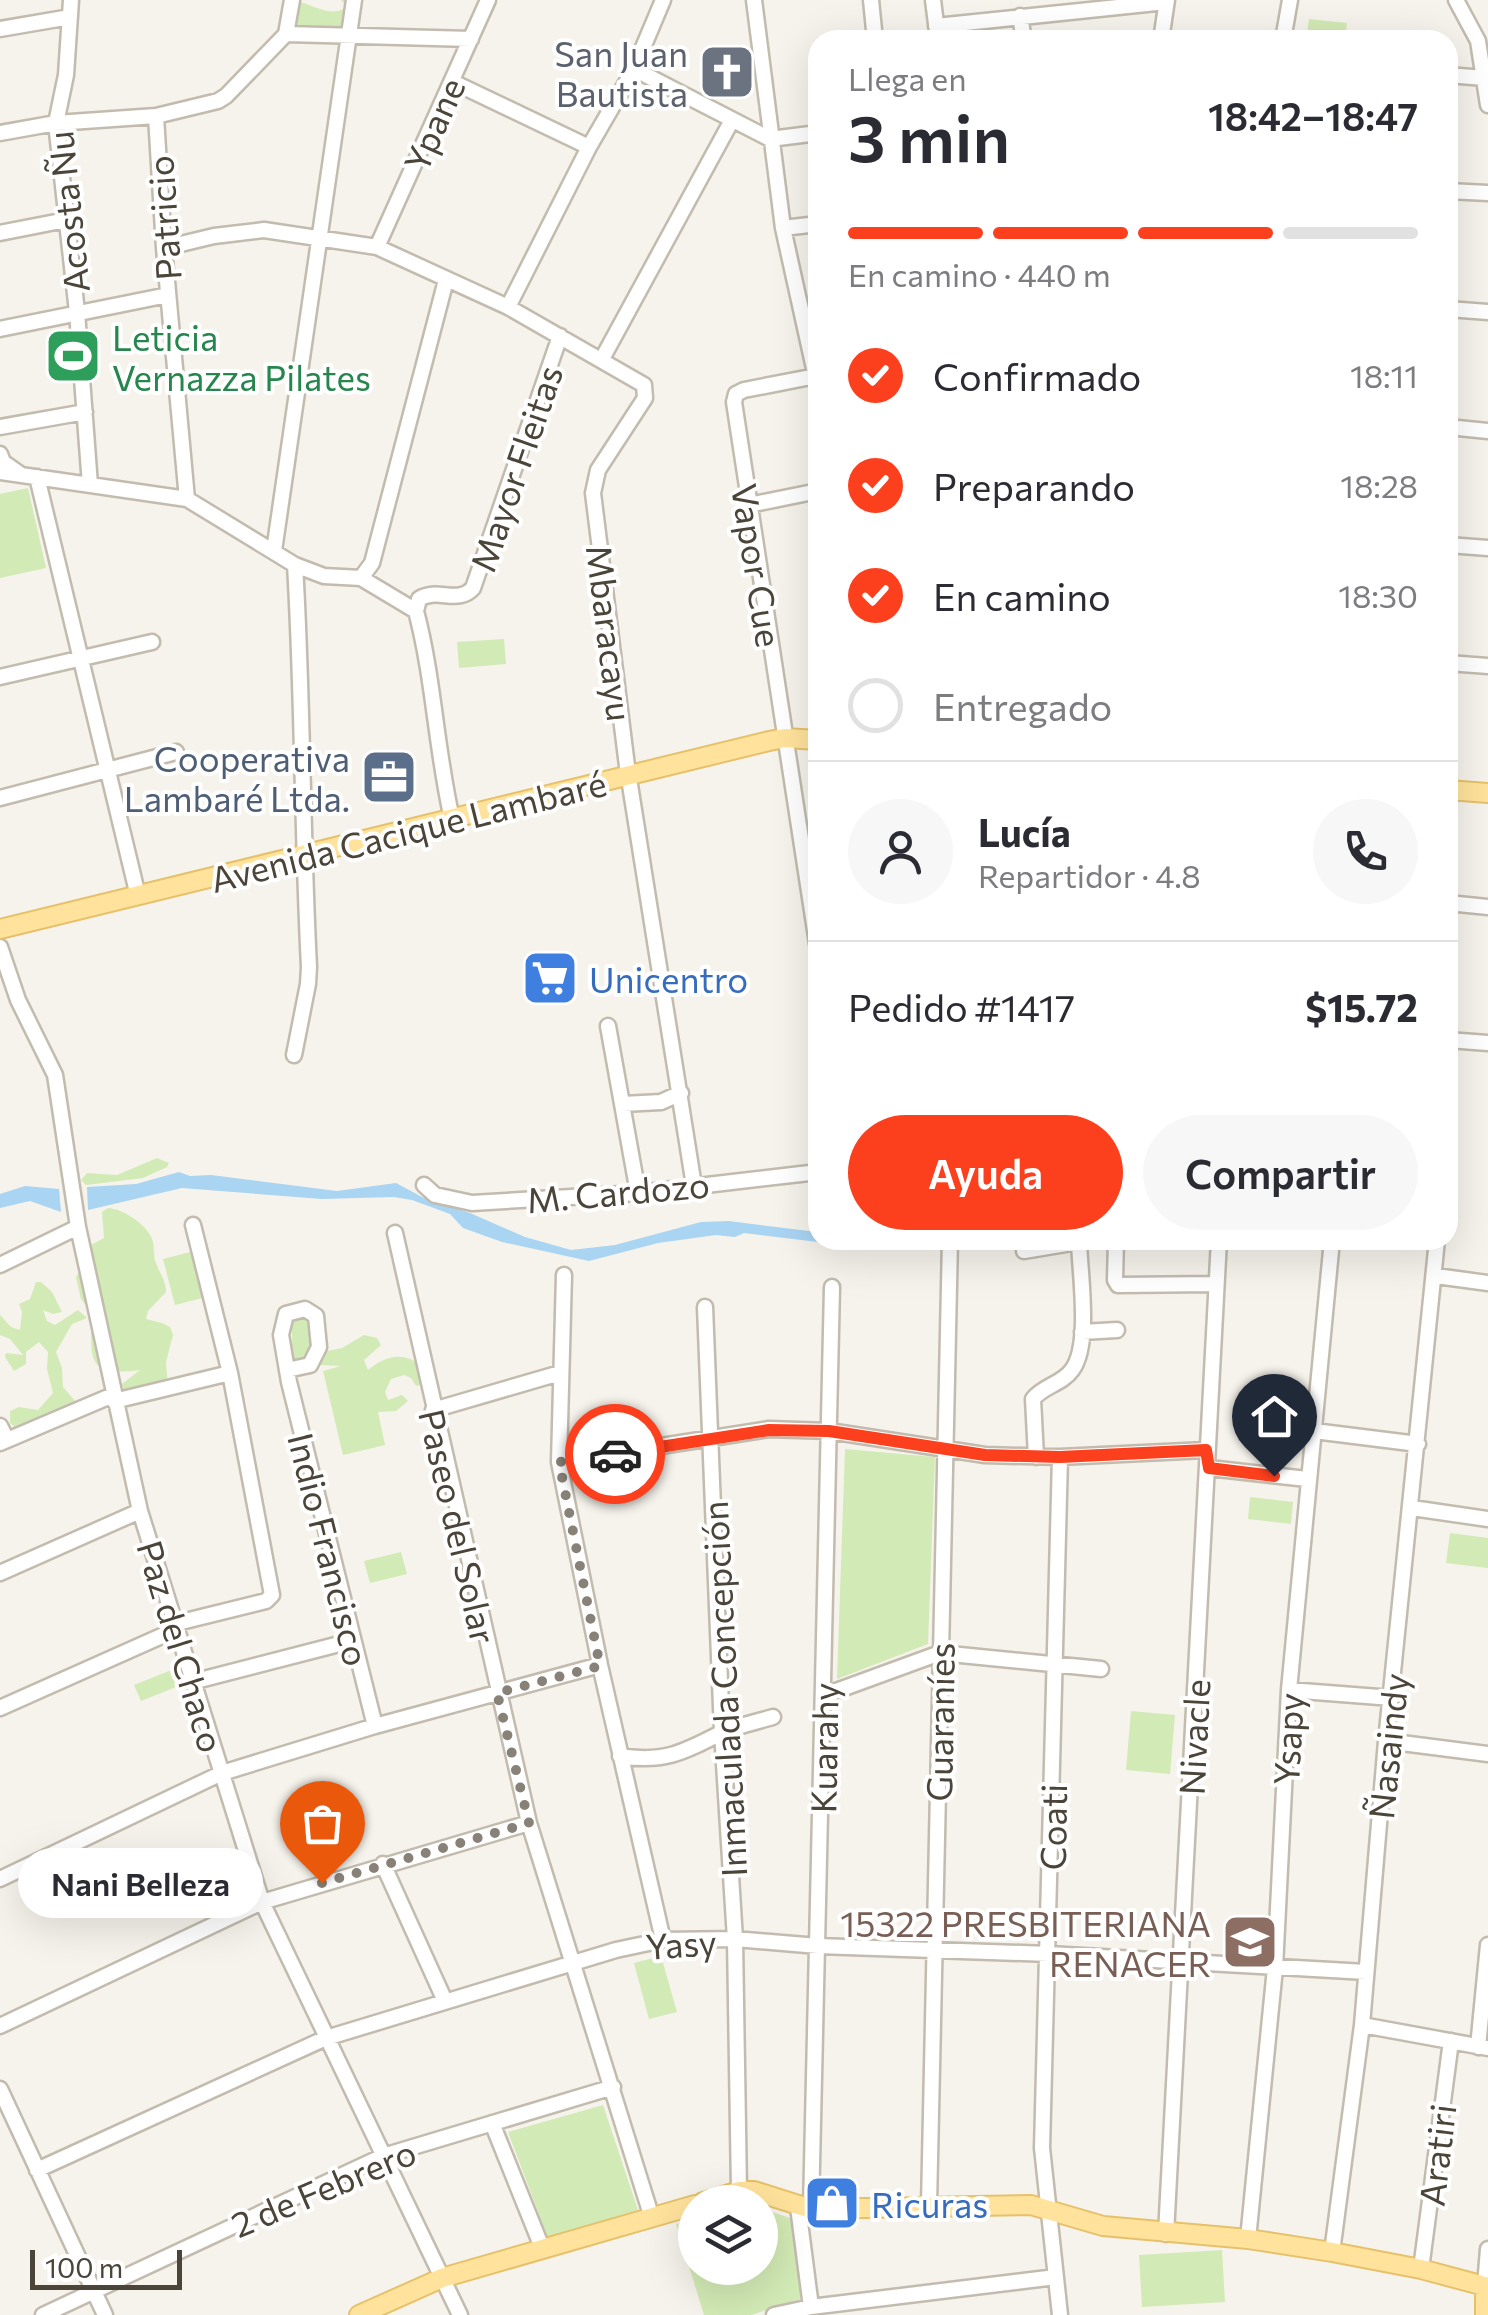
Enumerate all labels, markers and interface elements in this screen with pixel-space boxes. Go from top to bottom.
place label: San Juan Bautista [554,31,688,114]
church icon: San Juan Bautista [697,42,757,102]
text: Llega en [848,58,967,98]
street label: Ypane [393,70,473,178]
text: 18:42–18:47 [1208,92,1418,139]
text: 3 min [848,96,1010,175]
street label: Acosta Ñu [37,129,97,295]
street label: Patricio [137,154,189,282]
text: En camino · 440 m [848,254,1111,294]
place label: Leticia Vernazza Pilates [112,315,371,398]
sports icon: Leticia Vernazza Pilates [43,326,103,386]
icon: check [848,348,903,403]
text: Confirmado [933,352,1141,399]
text: 18:11 [1350,355,1418,395]
street label: Mayor Fleitas [460,359,570,577]
icon: check [848,458,903,513]
text: Preparando [933,462,1135,509]
text: 18:28 [1340,465,1418,505]
street label: Vapor Cue [724,480,792,650]
street label: Mbaracayu [579,542,643,724]
icon: check [848,568,903,623]
text: En camino [933,572,1111,619]
text: 18:30 [1338,575,1418,615]
text: Entregado [933,682,1112,729]
place label: Cooperativa Lambaré Ltda. [124,736,350,819]
office icon: Cooperativa Lambaré Ltda. [359,747,419,807]
street label: Avenida Cacique Lambaré [206,760,610,900]
button: person [848,799,953,904]
button: phone [1313,799,1418,904]
text: Lucía [978,808,1071,855]
text: Repartidor · 4.8 [978,855,1201,895]
supermarket icon: Unicentro [520,948,580,1008]
place label: Unicentro [589,957,748,1000]
text: Pedido #1417 [848,983,1075,1030]
text: $15.72 [1305,983,1418,1030]
button: Ayuda [848,1115,1123,1230]
button: Compartir [1143,1115,1418,1230]
street label: M. Cardozo [525,1162,711,1220]
pin [1232,1374,1317,1477]
icon: home [1247,1389,1302,1444]
courier [565,1404,665,1504]
street label: Paseo del Solar [411,1405,507,1647]
icon: car [588,1427,643,1482]
street label: Indio Francisco [280,1428,380,1670]
street label: Inmaculada Concepción [692,1500,754,1878]
street label: Paz del Chaco [129,1535,235,1757]
street label: Guaraníes [916,1642,962,1802]
street label: Ñasaindy [1358,1671,1416,1821]
street label: Nivacle [1168,1678,1218,1796]
street label: Kuarahy [800,1682,846,1814]
street label: Ysapy [1263,1692,1311,1786]
pin [280,1781,365,1884]
street label: Coati [1030,1783,1074,1871]
icon: bag [295,1796,350,1851]
callout: Nani Belleza [17,1848,262,1918]
text: Nani Belleza [51,1863,230,1903]
place label: 15322 PRESBITERIANA RENACER [840,1901,1211,1984]
school or university icon: 15322 PRESBITERIANA RENACER [1220,1912,1280,1972]
street label: Yasy [644,1919,718,1967]
street label: Aratiri [1408,2102,1464,2208]
street label: 2 de Febrero [224,2129,422,2245]
shop icon: Ricuras [802,2173,862,2233]
place label: Ricuras [871,2182,988,2225]
map controls [678,2185,778,2285]
button: layers [678,2185,778,2285]
scale bar [30,2245,182,2290]
text: 100 m [45,2250,123,2284]

